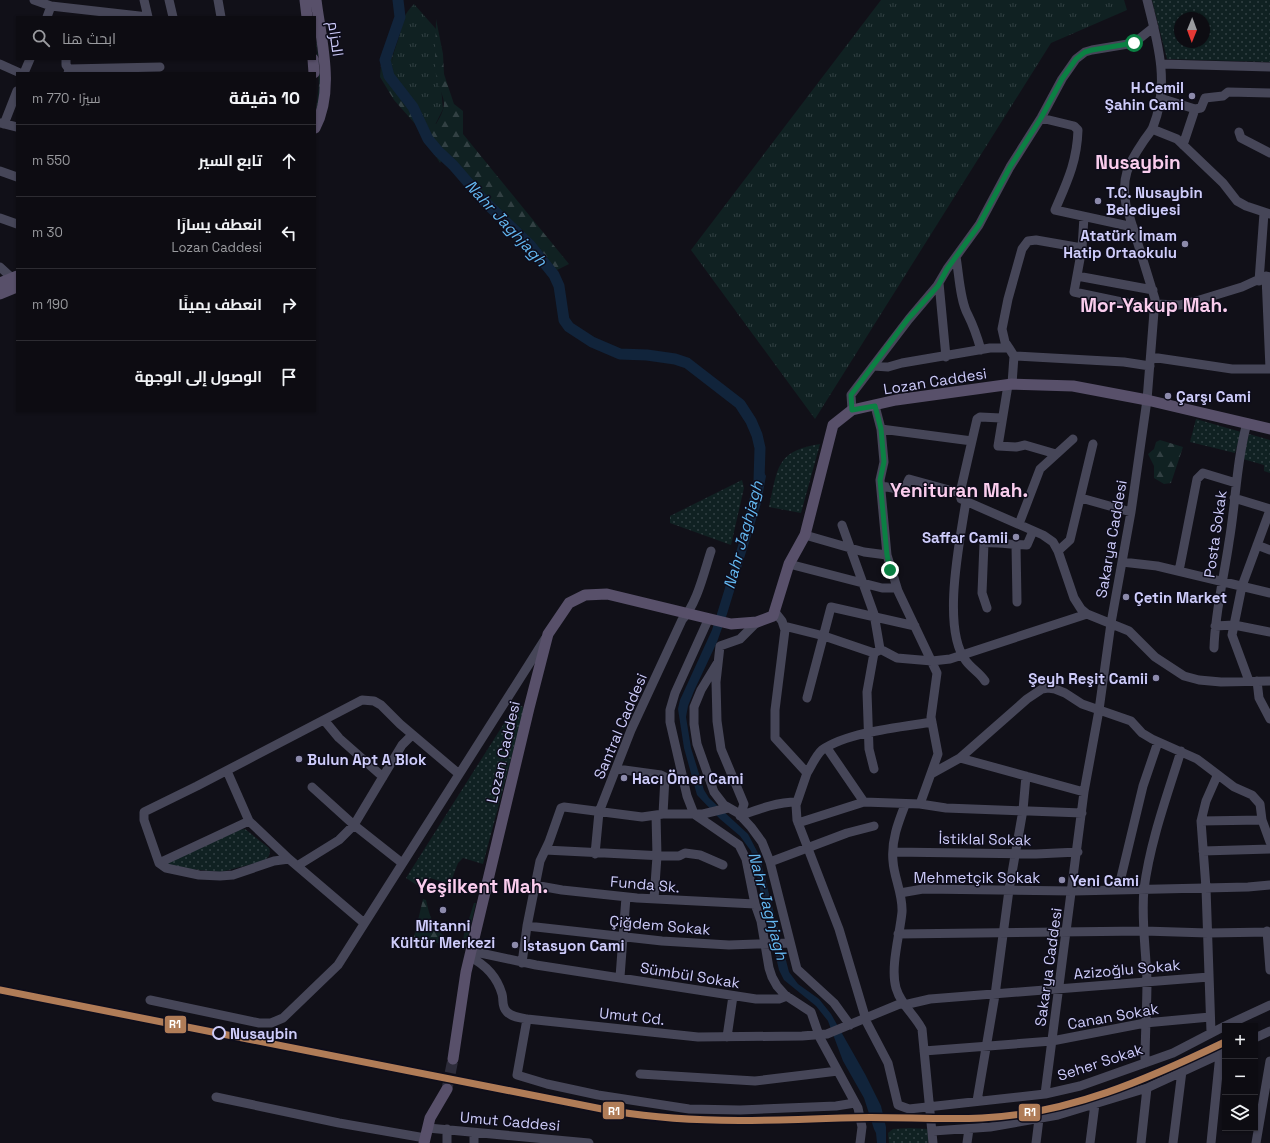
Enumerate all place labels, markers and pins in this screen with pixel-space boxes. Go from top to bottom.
place label: H.Cemil Şahin Cami [1105,78,1184,114]
marker: H.Cemil Şahin Cami [1187,91,1197,101]
place label: T.C. Nusaybin Belediyesi [1106,183,1203,219]
marker: T.C. Nusaybin Belediyesi [1093,196,1103,206]
place label: Atatürk İmam Hatip Ortaokulu [1063,226,1177,262]
marker: Atatürk İmam Hatip Ortaokulu [1180,239,1190,249]
place label: Çarşı Cami [1176,387,1251,406]
marker: Çarşı Cami [1163,391,1173,401]
place label: Saffar Camii [922,528,1008,547]
marker: Saffar Camii [1011,532,1021,542]
place label: Çetin Market [1134,588,1227,607]
marker: Çetin Market [1121,592,1131,602]
place label: Şeyh Reşit Camii [1028,669,1148,688]
marker: Şeyh Reşit Camii [1151,673,1161,683]
place label: Bulun Apt A Blok [307,750,427,769]
marker: Bulun Apt A Blok [294,754,304,764]
place label: Hacı Ömer Cami [632,769,743,788]
marker: Hacı Ömer Cami [619,773,629,783]
place label: Yeni Cami [1070,871,1139,890]
marker: Yeni Cami [1057,875,1067,885]
marker: Mitanni Kültür Merkezi [438,905,448,915]
place label: Mitanni Kültür Merkezi [391,916,495,952]
place label: İstasyon Cami [523,936,625,955]
marker: İstasyon Cami [510,940,520,950]
place label: Nusaybin [230,1024,298,1043]
marker: Nusaybin [212,1026,226,1040]

